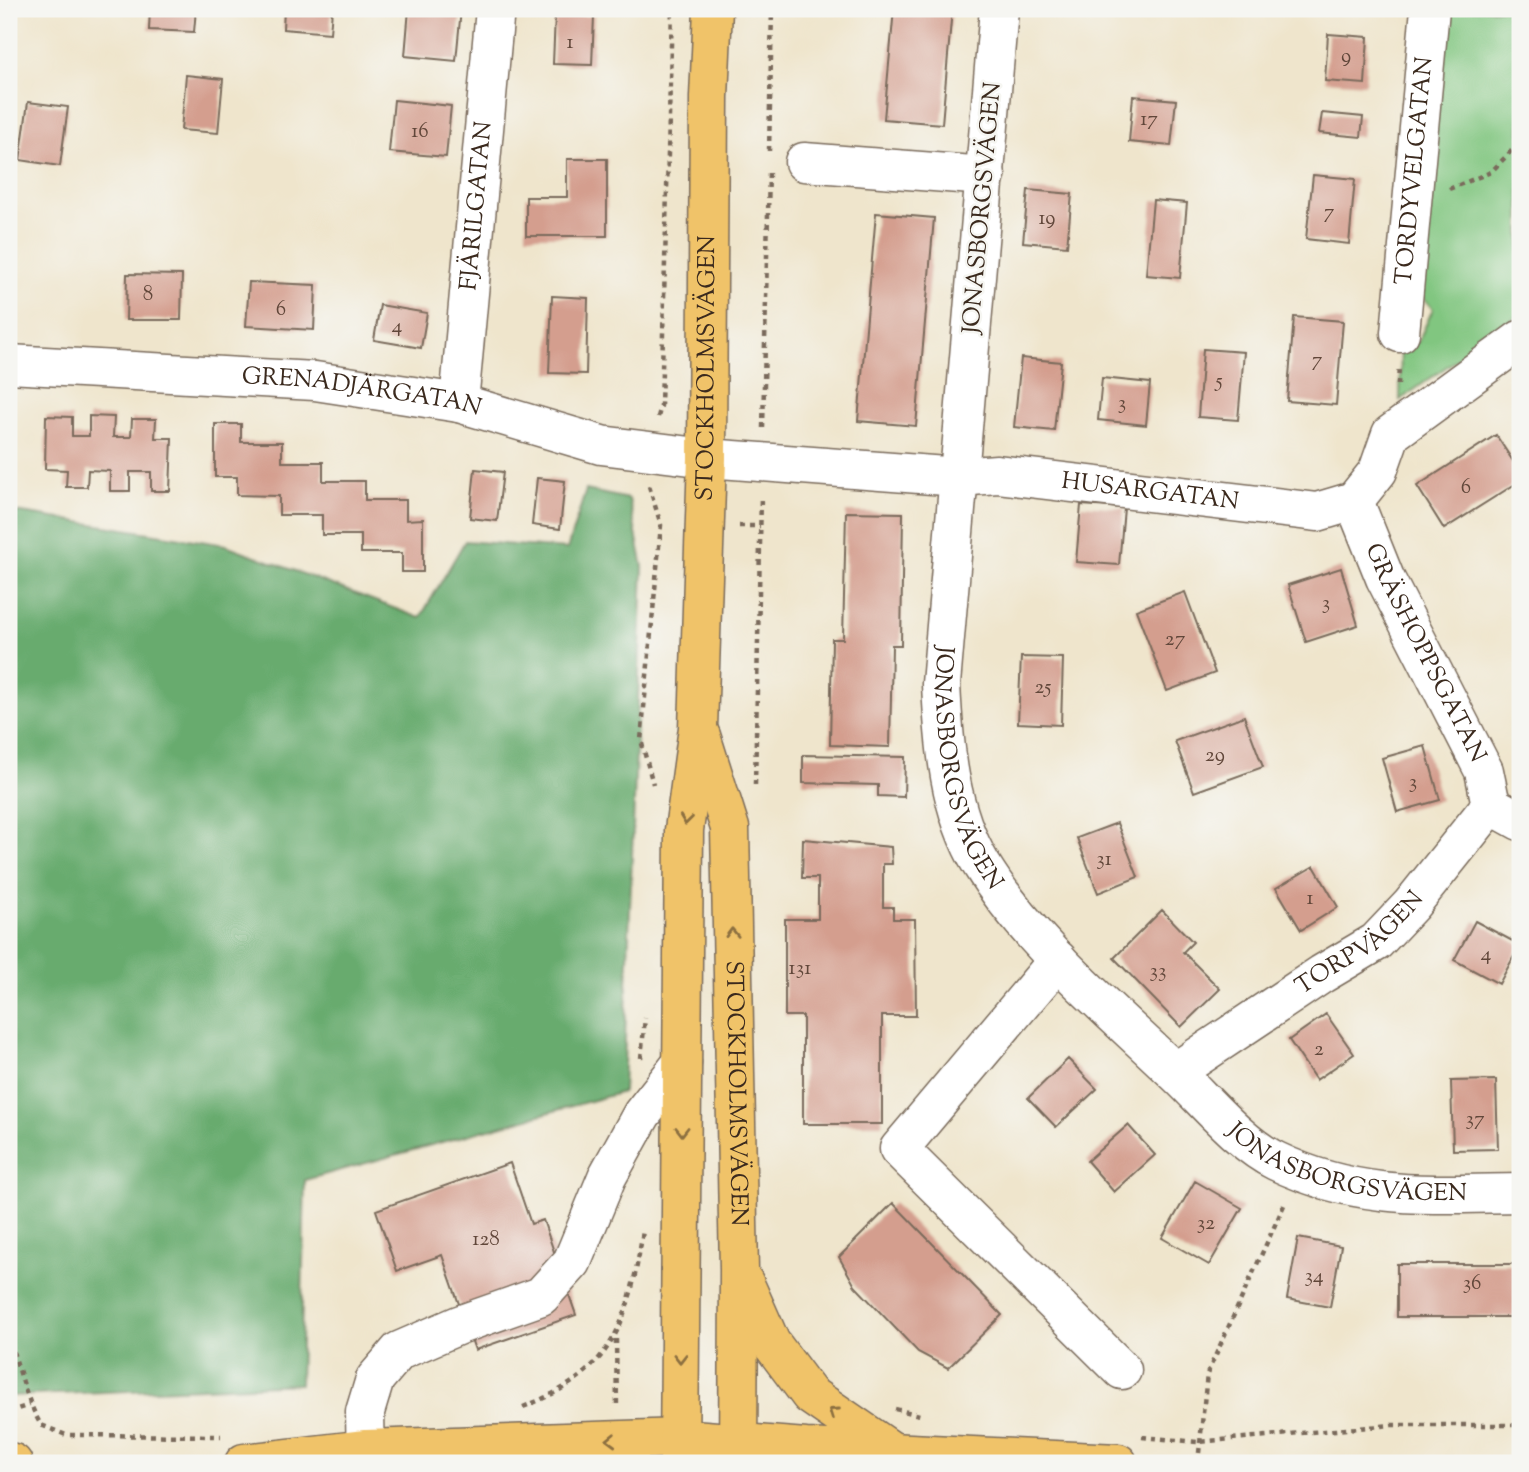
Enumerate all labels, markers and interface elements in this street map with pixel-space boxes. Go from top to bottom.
house number: 1 [566,28,574,58]
house number: 9 [1341,42,1351,72]
street label: TORDYVELGATAN [1388,55,1443,286]
street label: JONASBORGSVÄGEN [955,81,1011,337]
house number: 17 [1140,105,1158,135]
house number: 16 [411,117,429,147]
street label: FJÄRILGATAN [452,120,502,292]
house number: 7 [1324,198,1335,228]
house number: 19 [1038,204,1056,234]
street label: STOCKHOLMSVÄGEN [689,235,725,501]
house number: 8 [143,280,153,310]
house number: 6 [276,295,286,325]
house number: 4 [392,312,402,342]
house number: 7 [1312,346,1323,376]
street label: GRENADJÄRGATAN [241,360,485,426]
house number: 5 [1214,367,1223,397]
house number: 3 [1118,389,1126,419]
street label: HUSARGATAN [1059,465,1241,520]
house number: 6 [1461,473,1471,503]
street label: GRÄSHOPPSGATAN [1356,538,1494,769]
house number: 3 [1322,589,1330,619]
house number: 27 [1165,625,1186,655]
street label: JONASBORGSVÄGEN [923,643,1011,897]
house number: 25 [1034,673,1052,703]
house number: 29 [1205,741,1225,771]
house number: 3 [1409,768,1417,798]
one-way arrow [678,814,693,826]
house number: 31 [1096,845,1112,875]
street label: TORPVÄGEN [1289,884,1433,1004]
house number: 1 [1306,884,1314,914]
one-way arrow [725,928,740,939]
house number: 4 [1481,940,1491,970]
house number: 131 [789,954,811,984]
house number: 33 [1150,957,1166,987]
street label: STOCKHOLMSVÄGEN [716,960,755,1227]
house number: 2 [1314,1035,1324,1065]
house number: 37 [1465,1105,1485,1135]
street label: JONASBORGSVÄGEN [1218,1114,1467,1211]
one-way arrow [674,1126,690,1137]
house number: 32 [1197,1209,1215,1239]
house number: 128 [472,1225,500,1255]
house number: 34 [1304,1262,1324,1292]
house number: 36 [1463,1269,1481,1299]
one-way arrow [673,1353,688,1364]
one-way arrow [828,1408,841,1420]
one-way arrow [606,1432,617,1447]

